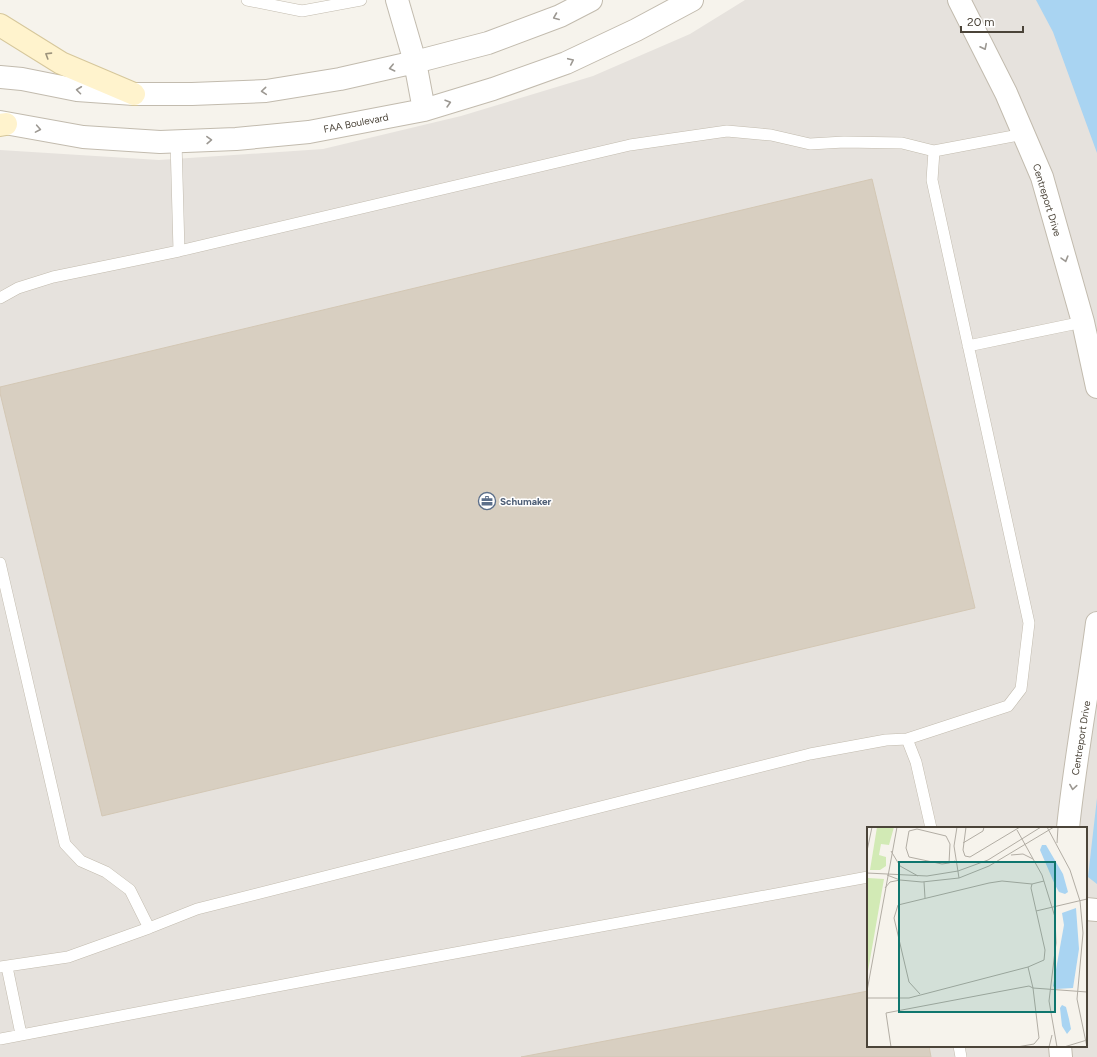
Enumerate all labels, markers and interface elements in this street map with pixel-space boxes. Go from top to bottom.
scale bar [961,8,1023,34]
one-way arrow [553,12,561,20]
text: 20 m [967,15,995,29]
one-way arrow [979,43,987,50]
one-way arrow [45,52,52,60]
one-way arrow [566,58,574,66]
one-way arrow [389,63,395,71]
one-way arrow [75,85,82,94]
one-way arrow [261,86,267,95]
one-way arrow [444,99,451,108]
street label: FAA Boulevard [322,110,390,136]
one-way arrow [35,125,41,133]
one-way arrow [206,136,212,144]
street label: Centreport Drive [1030,162,1064,238]
one-way arrow [1060,256,1069,263]
office icon: Schumaker [477,491,497,511]
place label: Schumaker [500,495,552,508]
street label: Centreport Drive [1069,699,1093,776]
one-way arrow [1069,784,1078,790]
inset map [867,827,1087,1047]

